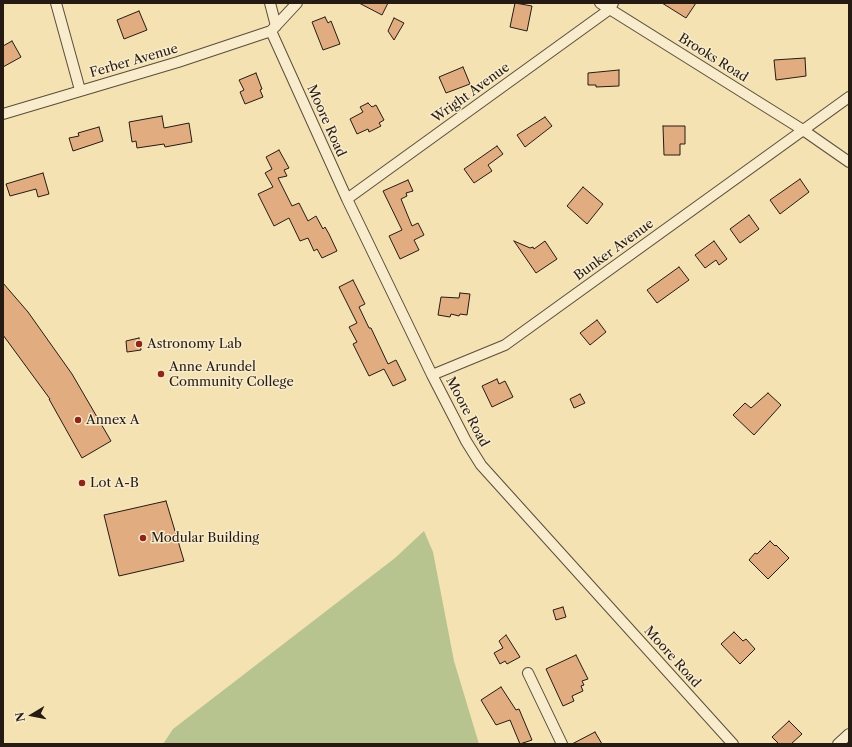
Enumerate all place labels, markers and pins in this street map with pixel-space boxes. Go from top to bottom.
place label: Astronomy Lab [147,336,242,352]
marker: Astronomy Lab [134,339,144,349]
place label: Anne Arundel Community College [169,359,294,390]
marker: Anne Arundel Community College [156,369,166,379]
place label: Annex A [86,412,139,428]
marker: Annex A [73,415,83,425]
place label: Lot A-B [90,475,139,491]
marker: Lot A-B [77,478,87,488]
place label: Modular Building [151,530,259,546]
marker: Modular Building [138,533,148,543]

